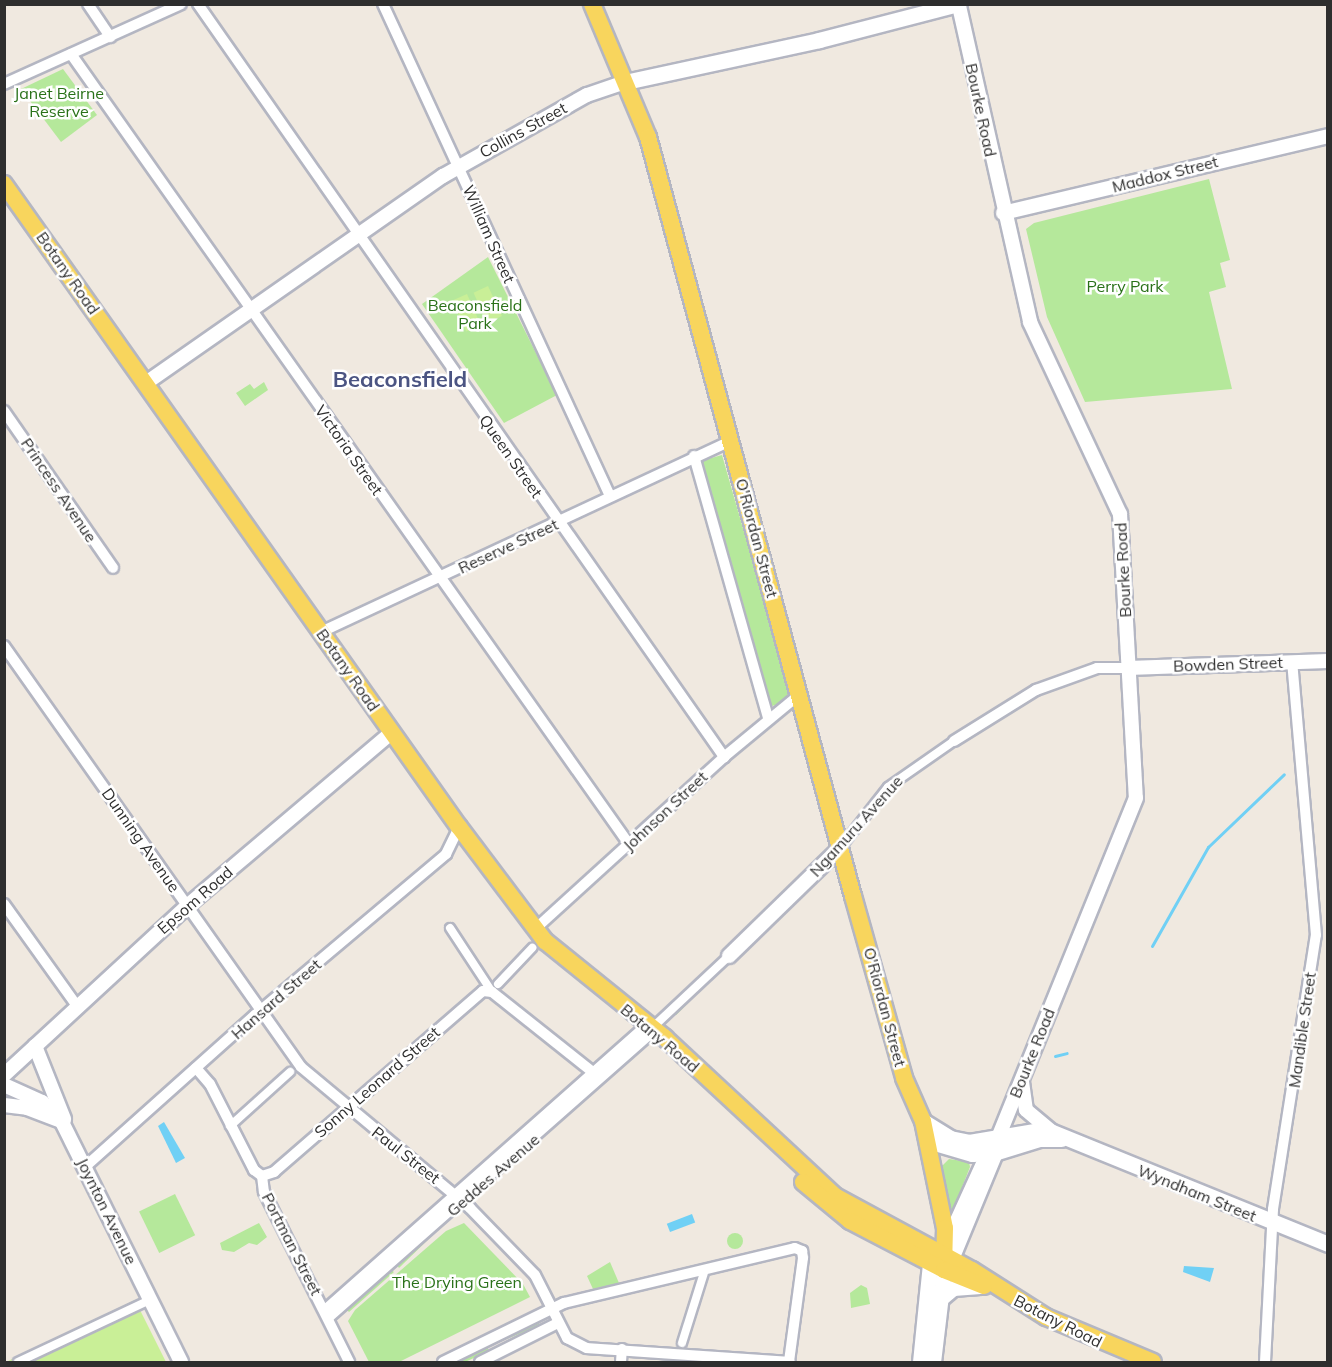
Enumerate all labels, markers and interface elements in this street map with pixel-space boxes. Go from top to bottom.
street label: Bourke Road [962,61,1000,159]
park label: Janet Beirne Reserve [14,83,104,121]
street label: Collins Street [476,98,570,162]
street label: Maddox Street [1110,152,1220,196]
street label: William Street [459,182,519,286]
street label: Botany Road [33,228,103,318]
park label: Perry Park [1086,276,1164,296]
park label: Beaconsfield Park [428,295,522,333]
district label: Beaconsfield [333,367,467,393]
street label: Victoria Street [311,401,387,499]
street label: Queen Street [475,411,547,501]
street label: Princess Avenue [17,434,101,546]
street label: O'Riordan Street [732,476,782,600]
street label: Reserve Street [455,514,561,578]
street label: Bourke Road [1111,522,1135,618]
street label: Botany Road [313,625,383,715]
street label: Bowden Street [1173,652,1283,676]
street label: Johnson Street [619,767,711,855]
street label: Ngamuru Avenue [806,771,906,881]
street label: Dunning Avenue [98,784,184,896]
street label: Epsom Road [153,862,237,938]
street label: O'Riordan Street [860,945,910,1069]
street label: Hansard Street [227,955,325,1043]
street label: Mandible Street [1284,971,1320,1089]
street label: Botany Road [617,1000,703,1076]
street label: Bourke Road [1005,1005,1059,1101]
street label: Sonny Leonard Street [310,1022,444,1142]
street label: Paul Street [368,1122,444,1188]
street label: Geddes Avenue [443,1130,543,1220]
street label: Joynton Avenue [73,1155,141,1267]
street label: Wyndham Street [1135,1160,1259,1226]
street label: Portman Street [258,1190,326,1298]
park label: The Drying Green [392,1272,522,1292]
street label: Botany Road [1011,1291,1105,1351]

